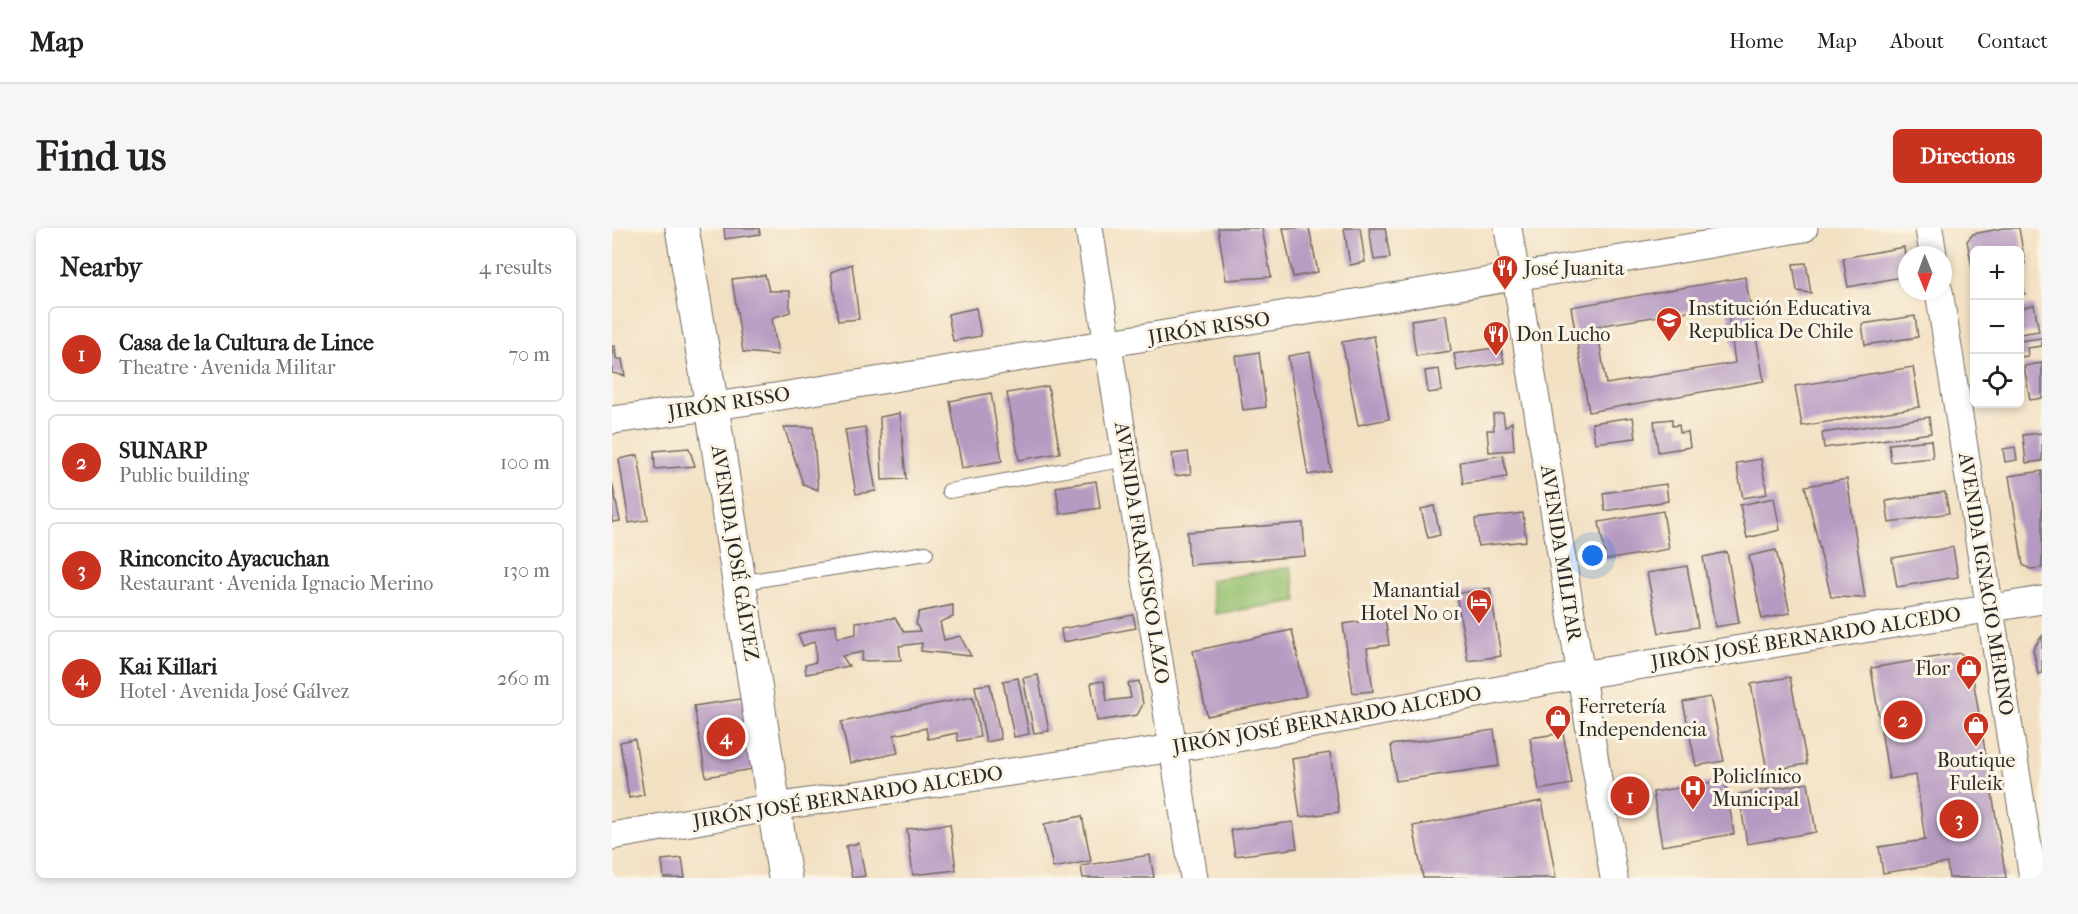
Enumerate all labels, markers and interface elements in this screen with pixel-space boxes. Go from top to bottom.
text: Map [30,25,84,58]
text: Home [1729,29,1784,53]
text: Map [1817,29,1857,53]
text: About [1890,29,1944,53]
text: Contact [1977,29,2048,53]
button: Directions [1893,129,2042,183]
text: Find us [36,132,166,181]
north arrow [1898,246,1952,300]
map controls [1970,246,2024,408]
button: + [1970,246,2024,300]
text: Nearby [60,252,142,283]
restaurant icon: José Juanita [1490,253,1520,291]
text: 4 results [479,256,552,279]
place label: José Juanita [1522,257,1625,280]
place label: Institución Educativa Republica De Chile [1688,297,1871,343]
button: − [1970,300,2024,354]
street label: JIRÓN RISSO [1144,305,1272,349]
school or university icon: Institución Educativa Republica De Chile [1654,305,1684,343]
restaurant icon: Don Lucho [1481,319,1511,357]
place label: Don Lucho [1516,323,1610,346]
text: Casa de la Cultura de Lince [119,330,374,356]
text: 1 [78,343,85,366]
text: 70 m [508,343,550,366]
button: locate [1970,354,2024,408]
text: Theatre · Avenida Militar [119,356,335,379]
street label: JIRÓN RISSO [664,380,792,424]
street label: AVENIDA FRANCISCO LAZO [1110,419,1174,686]
text: SUNARP [119,438,207,464]
street label: AVENIDA JOSÉ GÁLVEZ [706,442,764,663]
street label: AVENIDA IGNACIO MERINO [1954,450,2018,717]
text: 2 [76,451,87,474]
text: 100 m [500,451,550,474]
street label: AVENIDA MILITAR [1536,462,1587,644]
text: Public building [119,464,249,487]
your location [1578,541,1607,570]
text: Rinconcito Ayacuchan [119,546,329,572]
text: 3 [77,559,86,582]
text: 130 m [503,559,550,582]
text: Restaurant · Avenida Ignacio Merino [119,572,433,595]
place label: Manantial Hotel No 01 [1360,579,1460,625]
hotel icon: Manantial Hotel No 01 [1464,587,1494,625]
street label: JIRÓN JOSÉ BERNARDO ALCEDO [1647,600,1963,674]
shop icon: Flor [1954,653,1984,691]
text: Kai Killari [119,654,217,680]
place label: Flor [1915,657,1950,680]
text: 4 [76,667,87,690]
text: 260 m [497,667,550,690]
text: Hotel · Avenida José Gálvez [119,680,349,703]
street label: JIRÓN JOSÉ BERNARDO ALCEDO [1168,680,1483,759]
place label: Ferretería Independencia [1578,695,1707,741]
pin: 2 [1884,698,1922,742]
shop icon: Ferretería Independencia [1543,703,1573,741]
shop icon: Boutique Fuleik [1961,710,1991,748]
pin: 4 [706,714,746,760]
place label: Boutique Fuleik [1937,749,2015,795]
street label: JIRÓN JOSÉ BERNARDO ALCEDO [689,759,1005,833]
place label: Policlínico Municipal [1712,765,1801,811]
hospital icon: Policlínico Municipal [1678,773,1708,811]
pin: 1 [1610,774,1650,818]
pin: 3 [1940,796,1978,842]

